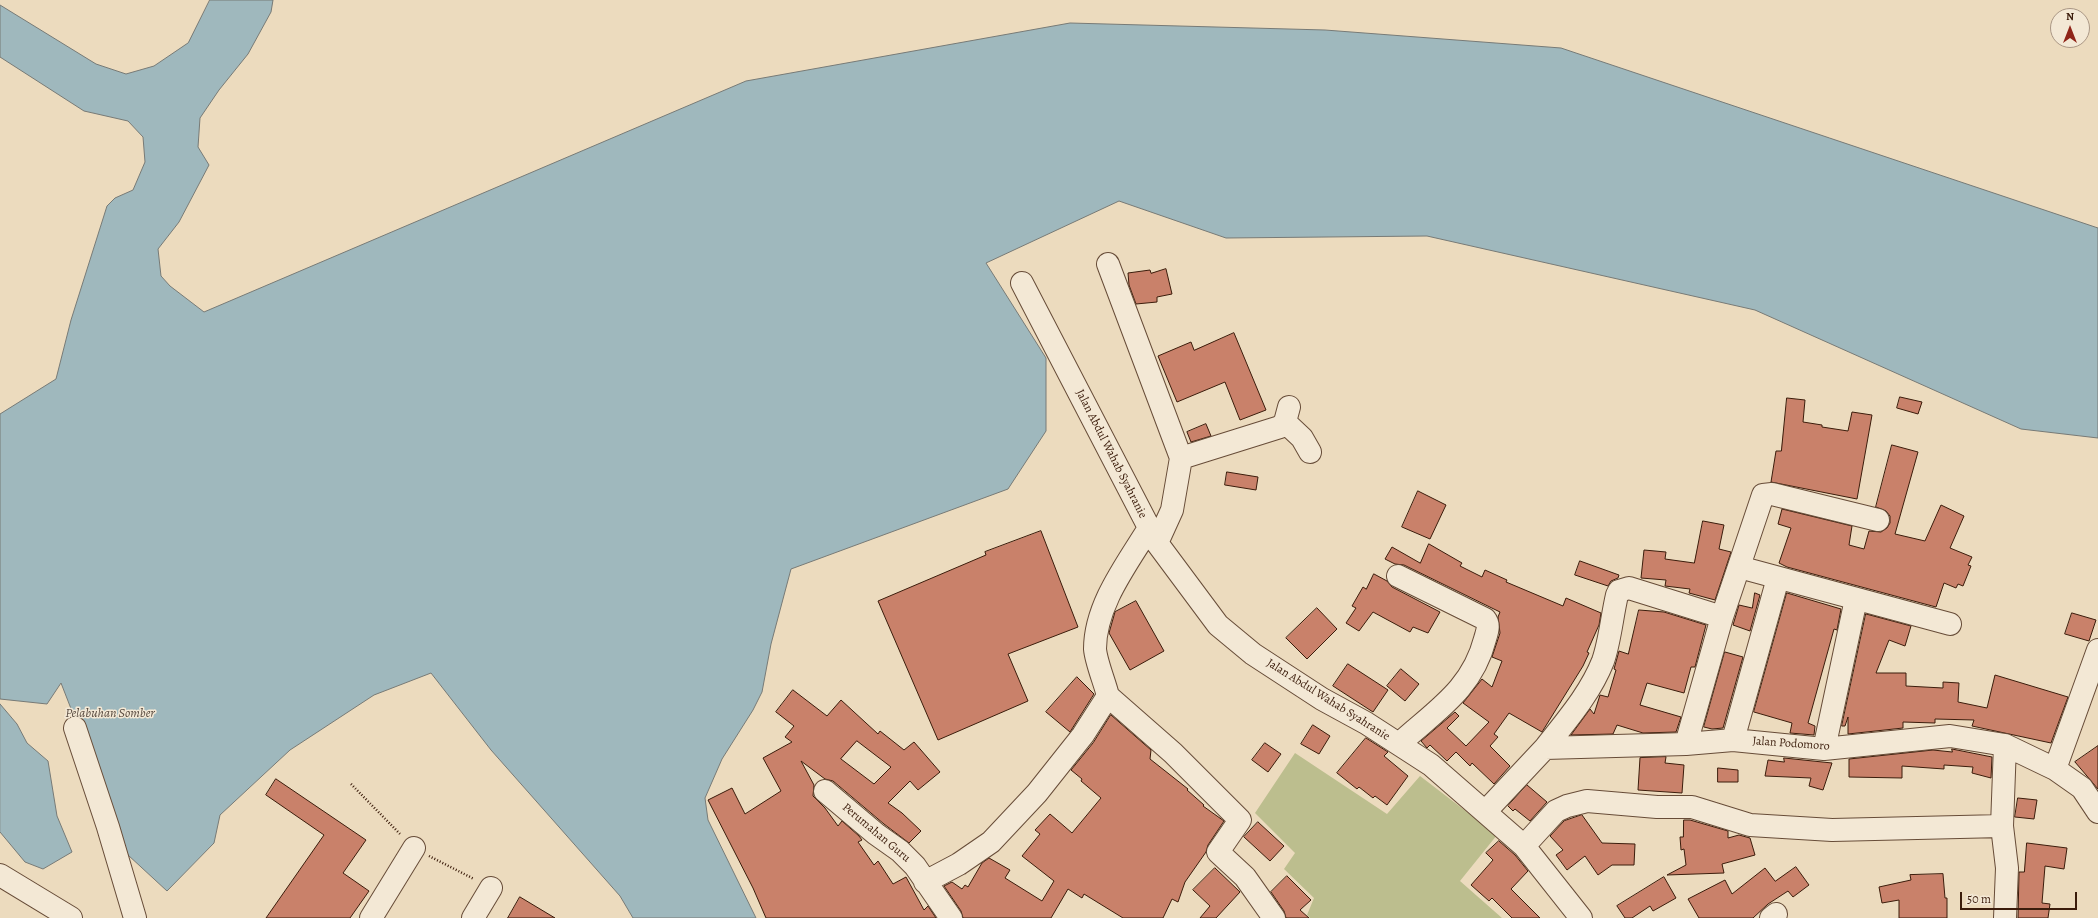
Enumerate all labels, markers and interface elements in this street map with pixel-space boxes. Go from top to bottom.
north arrow [2050,8,2090,48]
text: N [2066,9,2074,24]
street label: Jalan Abdul Wahab Syahranie [1072,387,1150,521]
street label: Jalan Abdul Wahab Syahranie [1264,656,1392,744]
water label: Pelabuhan Somber [65,706,155,722]
street label: Jalan Podomoro [1752,734,1830,754]
street label: Perumahan Guru [839,800,913,866]
scale bar [1962,884,2079,910]
text: 50 m [1967,891,1991,907]

